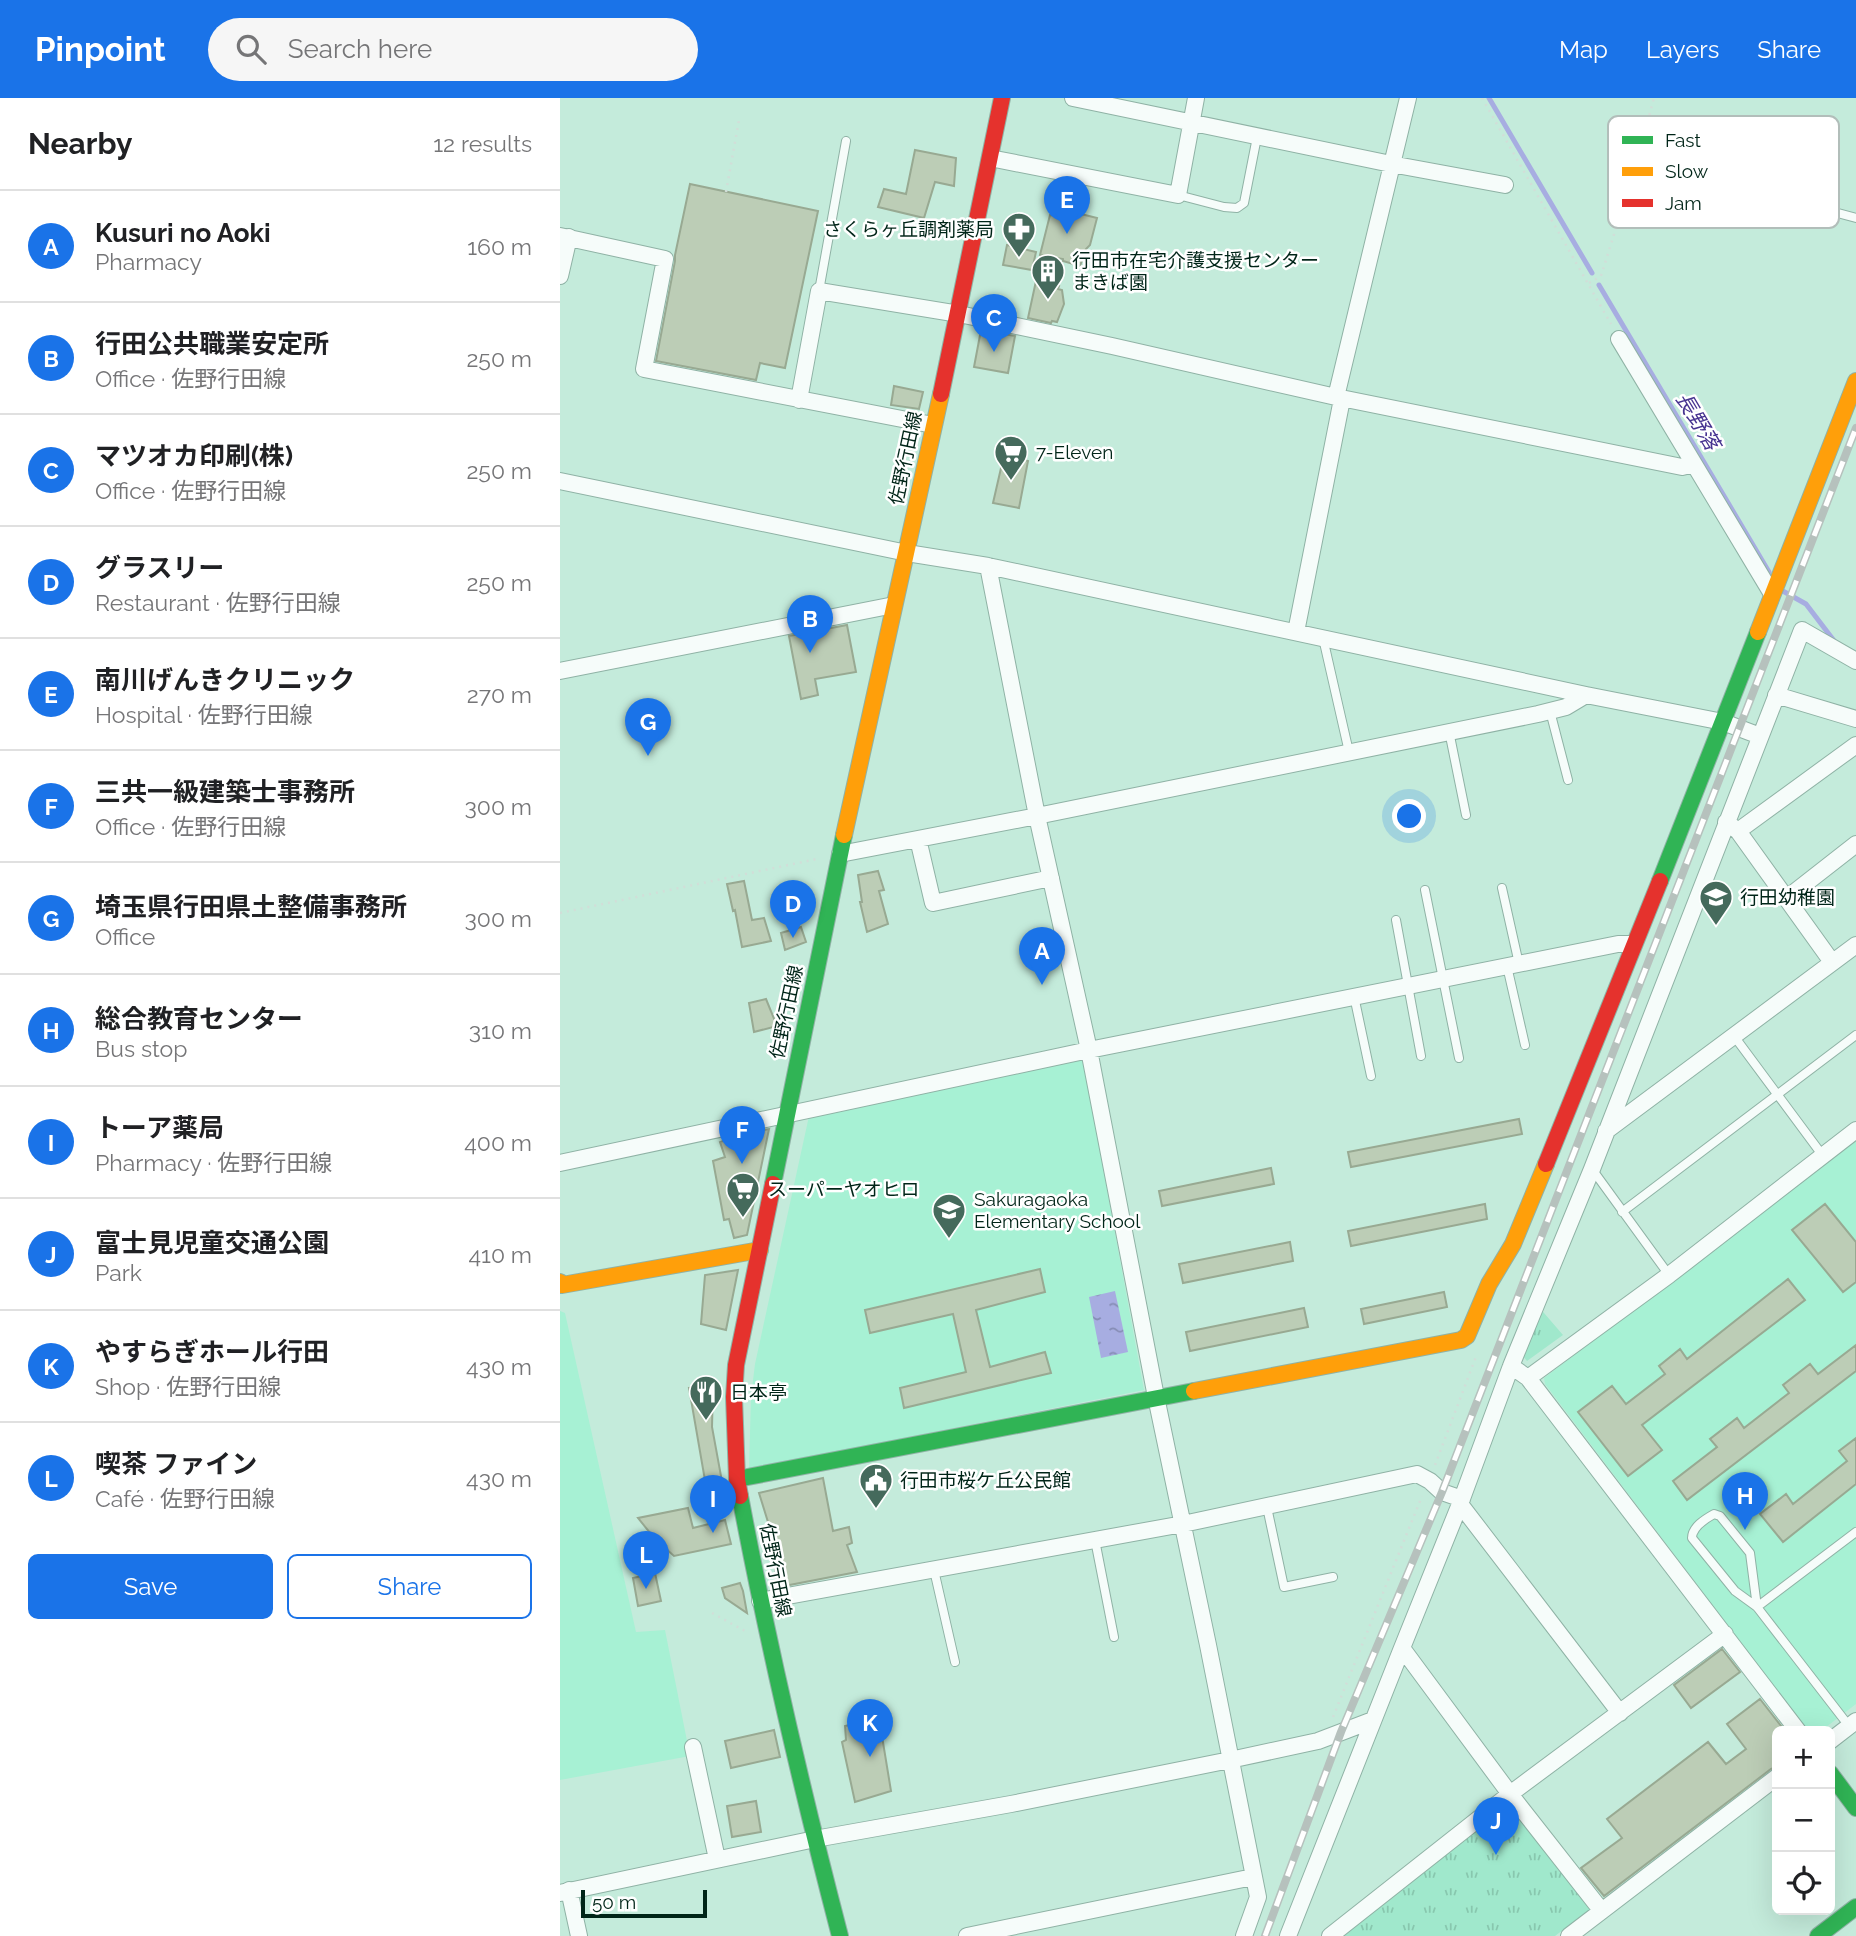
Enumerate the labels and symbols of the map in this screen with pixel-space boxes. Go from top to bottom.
legend [1608,116,1839,228]
text: Fast [1665,129,1701,151]
text: Slow [1665,160,1709,182]
pin: E [1044,176,1090,234]
text: Jam [1665,192,1702,214]
pharmacy icon: さくらヶ丘調剤薬局 [1000,210,1038,259]
place label: さくらヶ丘調剤薬局 [823,218,994,240]
place label: 行田市在宅介護支援センター まきば園 [1072,249,1319,293]
building icon: 行田市在宅介護支援センター まきば園 [1029,252,1067,301]
pin: C [971,294,1017,352]
water label: 長野落 [1671,388,1726,457]
street label: 佐野行田線 [884,409,926,507]
supermarket icon: 7-Eleven [992,433,1030,482]
place label: 7-Eleven [1036,441,1113,463]
pin: B [787,595,833,653]
pin: G [625,698,671,756]
your location [1392,799,1426,833]
school or university icon: 行田幼稚園 [1697,878,1735,927]
pin: D [770,880,816,938]
place label: 行田幼稚園 [1740,886,1835,908]
pin: A [1019,927,1065,985]
street label: 佐野行田線 [765,963,807,1061]
pin: F [719,1106,765,1164]
supermarket icon: スーパーヤオヒロ [724,1170,762,1219]
place label: スーパーヤオヒロ [768,1178,920,1200]
place label: Sakuragaoka Elementary School [974,1188,1141,1232]
school or university icon: Sakuragaoka Elementary School [930,1191,968,1240]
restaurant icon: 日本亭 [687,1373,725,1422]
place label: 日本亭 [730,1381,787,1403]
public building icon: 行田市桜ケ丘公民館 [857,1461,895,1510]
place label: 行田市桜ケ丘公民館 [900,1469,1071,1491]
pin: H [1722,1472,1768,1530]
pin: I [690,1475,736,1533]
street label: 佐野行田線 [756,1521,796,1619]
pin: L [623,1531,669,1589]
pin: K [847,1699,893,1757]
pin: J [1473,1797,1519,1855]
scale bar [581,1887,707,1919]

